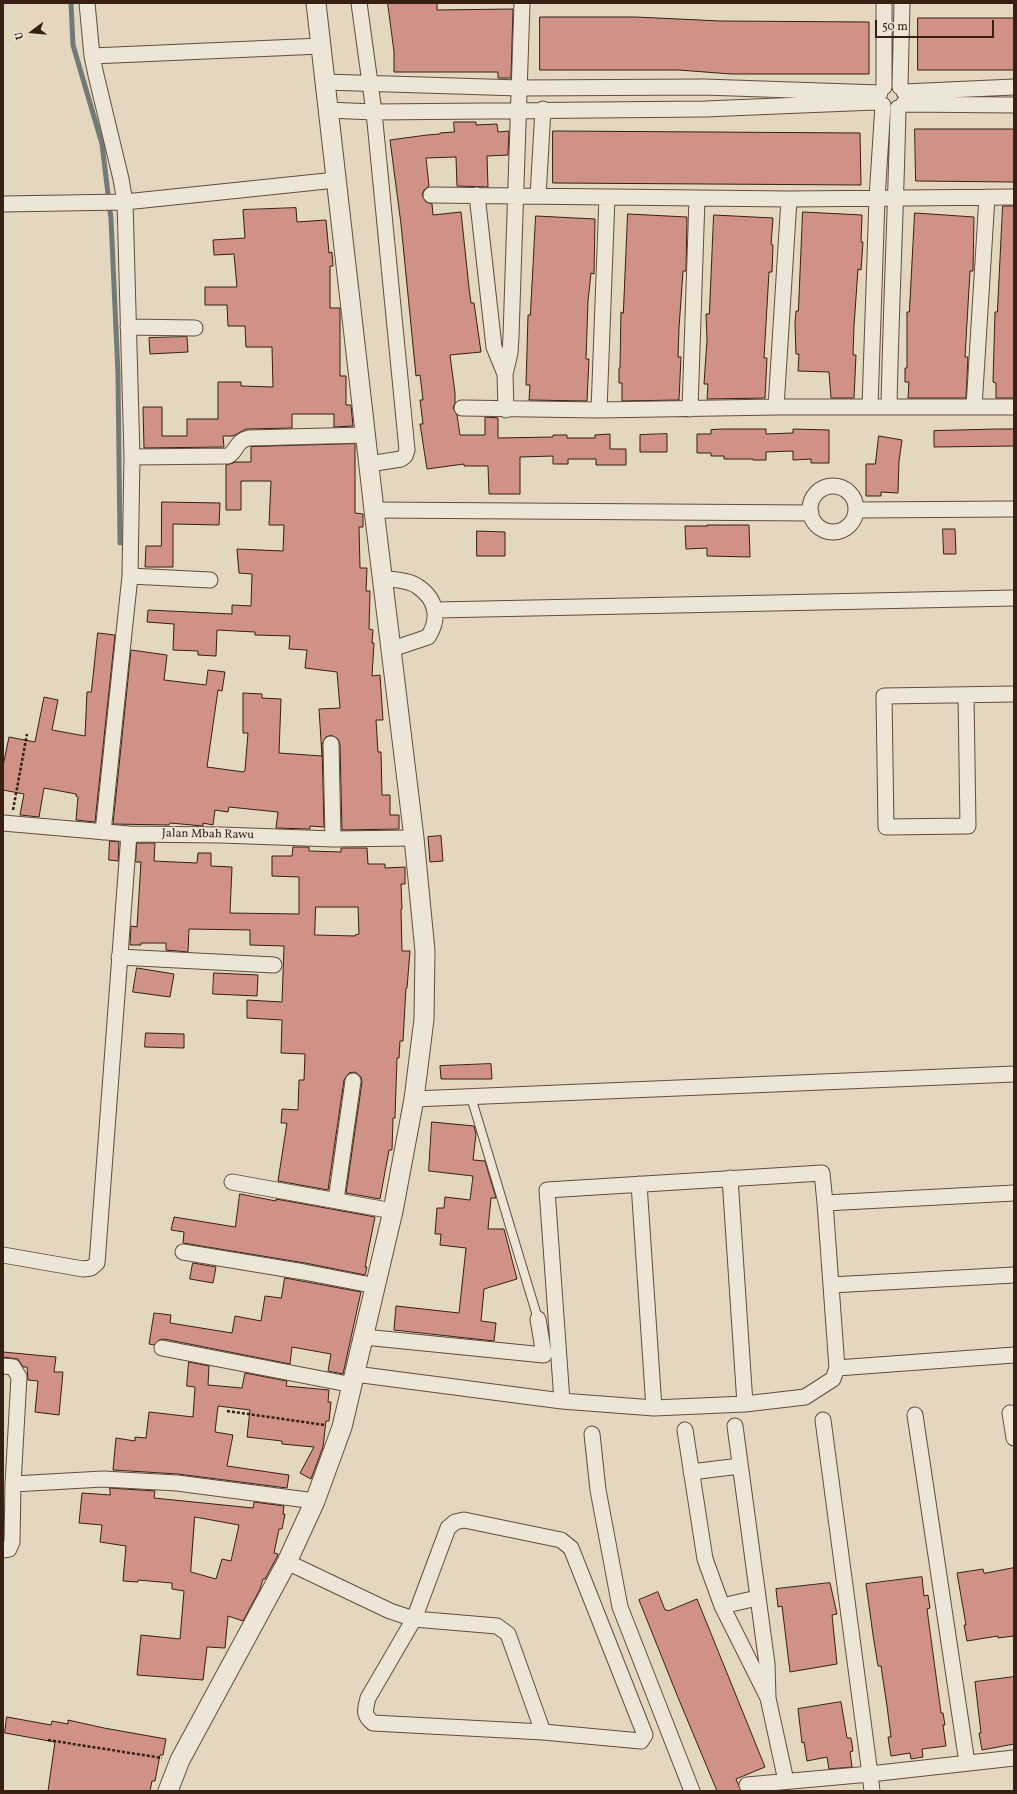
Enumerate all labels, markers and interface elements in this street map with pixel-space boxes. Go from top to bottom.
north arrow [12,12,52,52]
scale bar [877,12,996,38]
text: 50 m [882,19,908,35]
text: U [12,30,28,41]
street label: Jalan Mbah Rawu [162,827,254,843]

